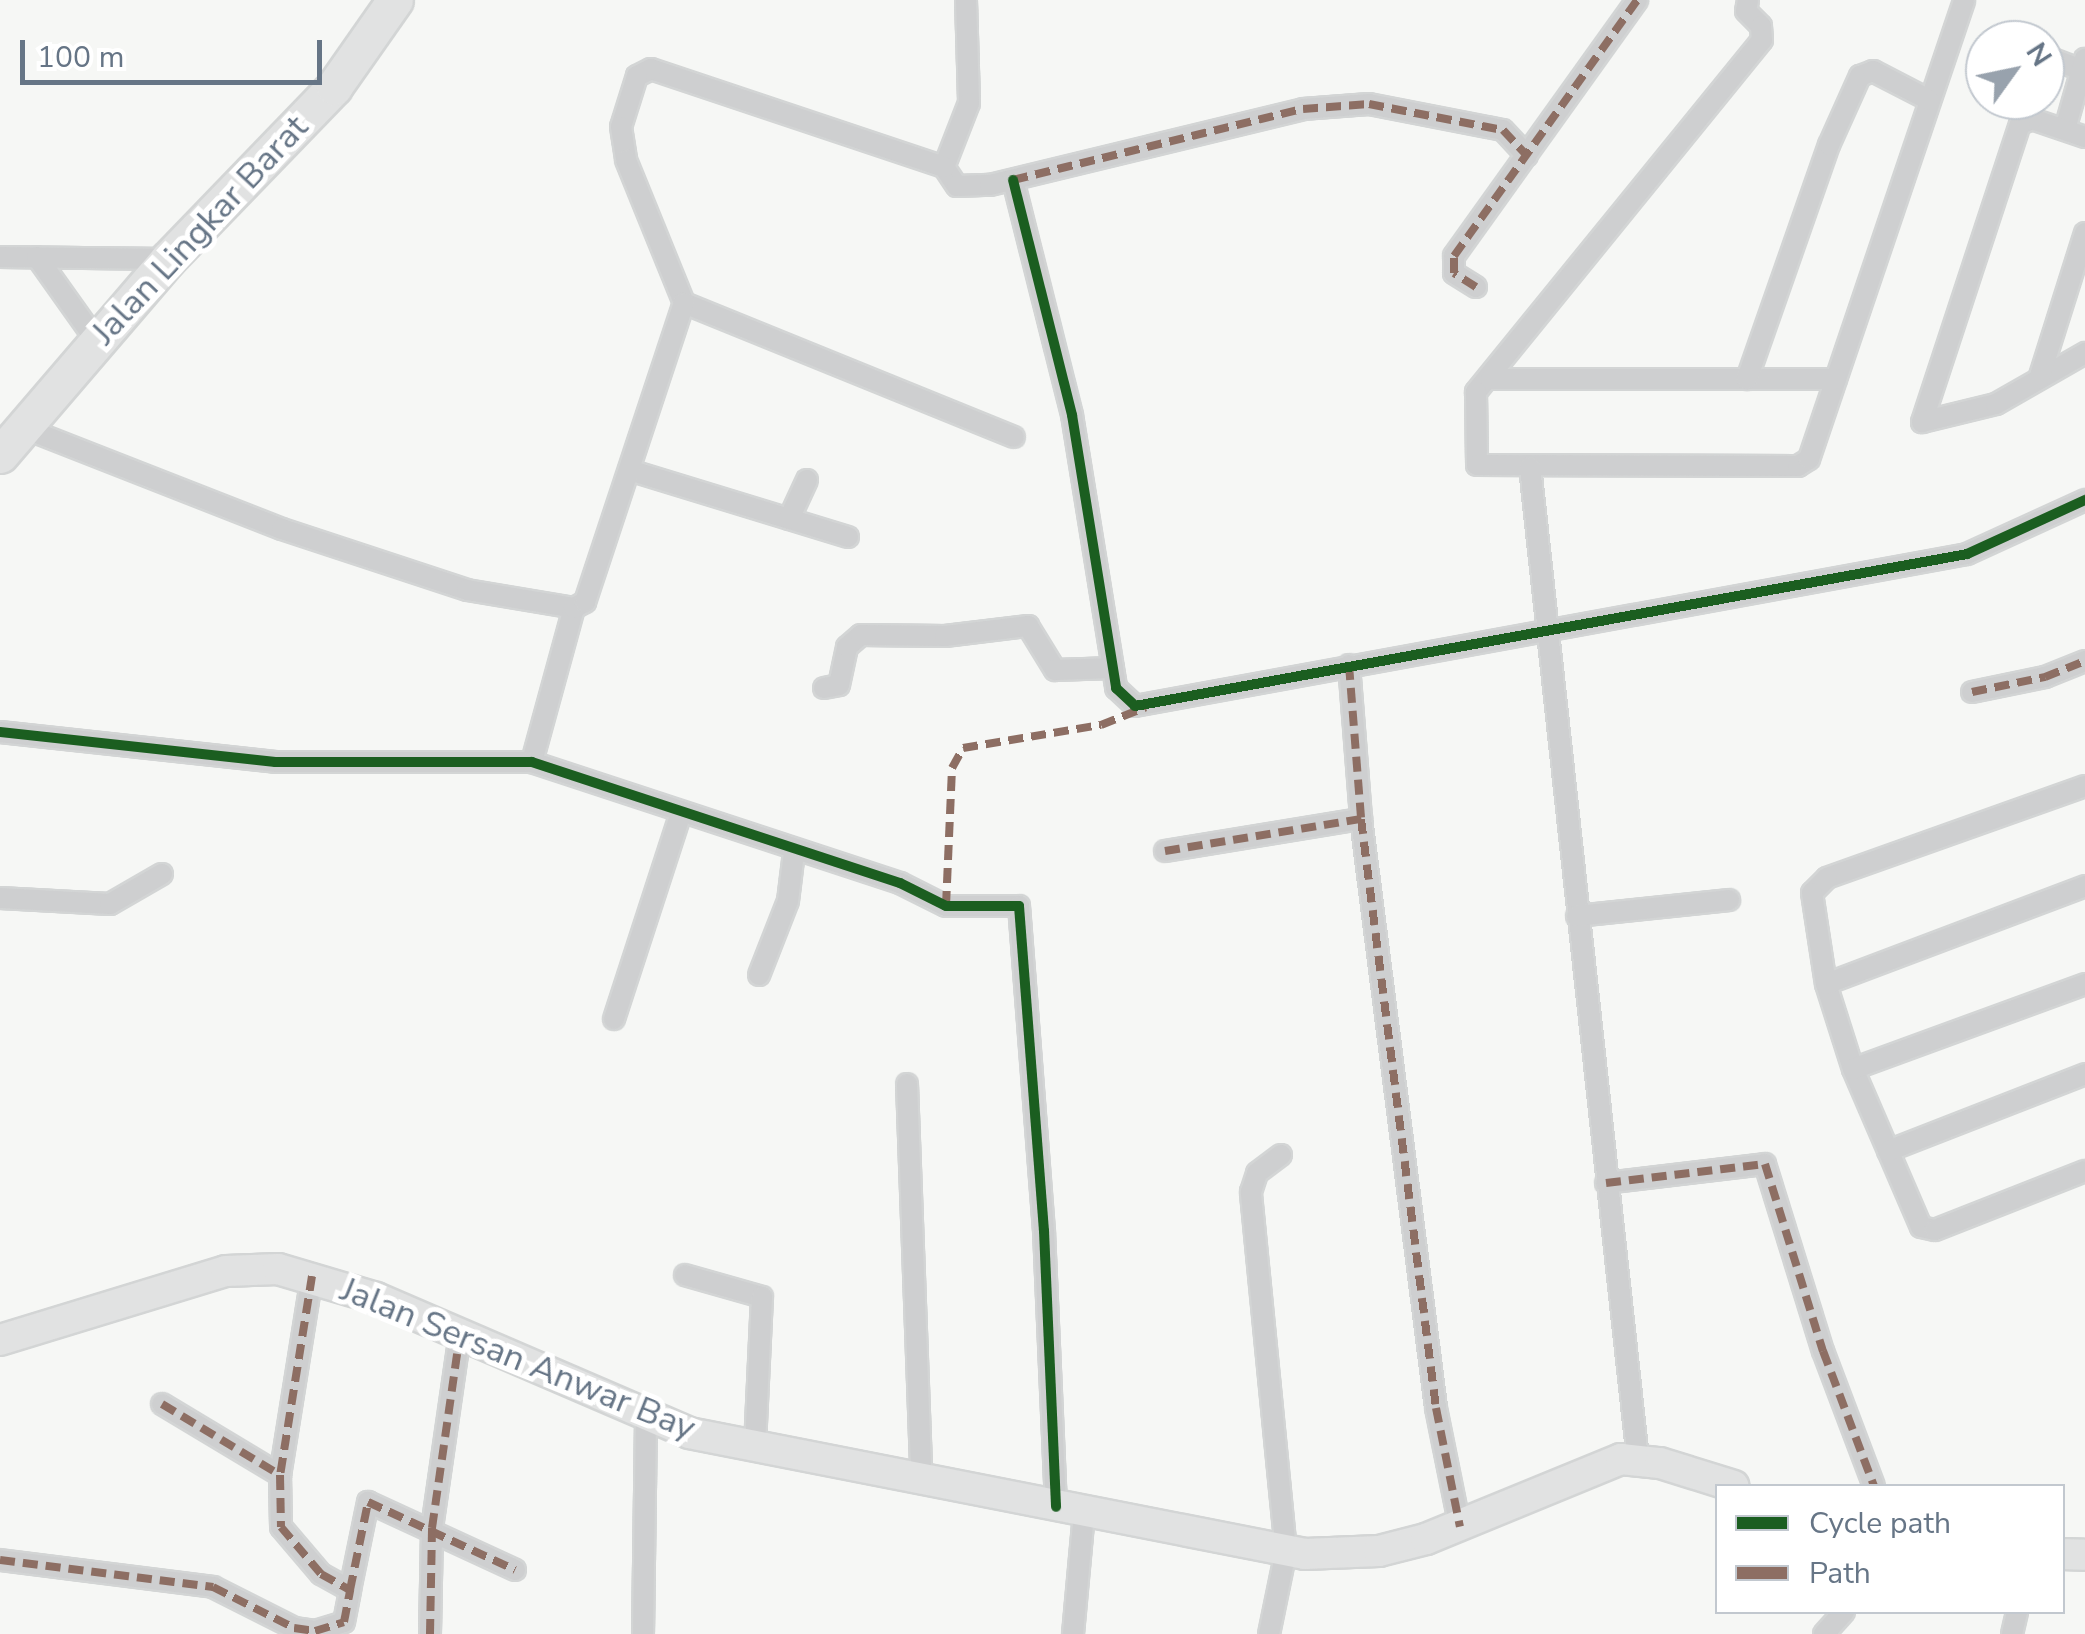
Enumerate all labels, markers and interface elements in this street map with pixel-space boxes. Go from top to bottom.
scale bar [25,20,328,82]
north arrow [1965,20,2065,120]
text: N [2017,36,2060,74]
text: 100 m [37,37,124,78]
street label: Jalan Lingkar Barat [83,107,317,353]
street label: Jalan Sersan Anwar Bay [335,1269,701,1449]
legend [1715,1484,2065,1614]
text: Cycle path [1809,1503,1951,1544]
text: Path [1809,1553,1871,1594]

